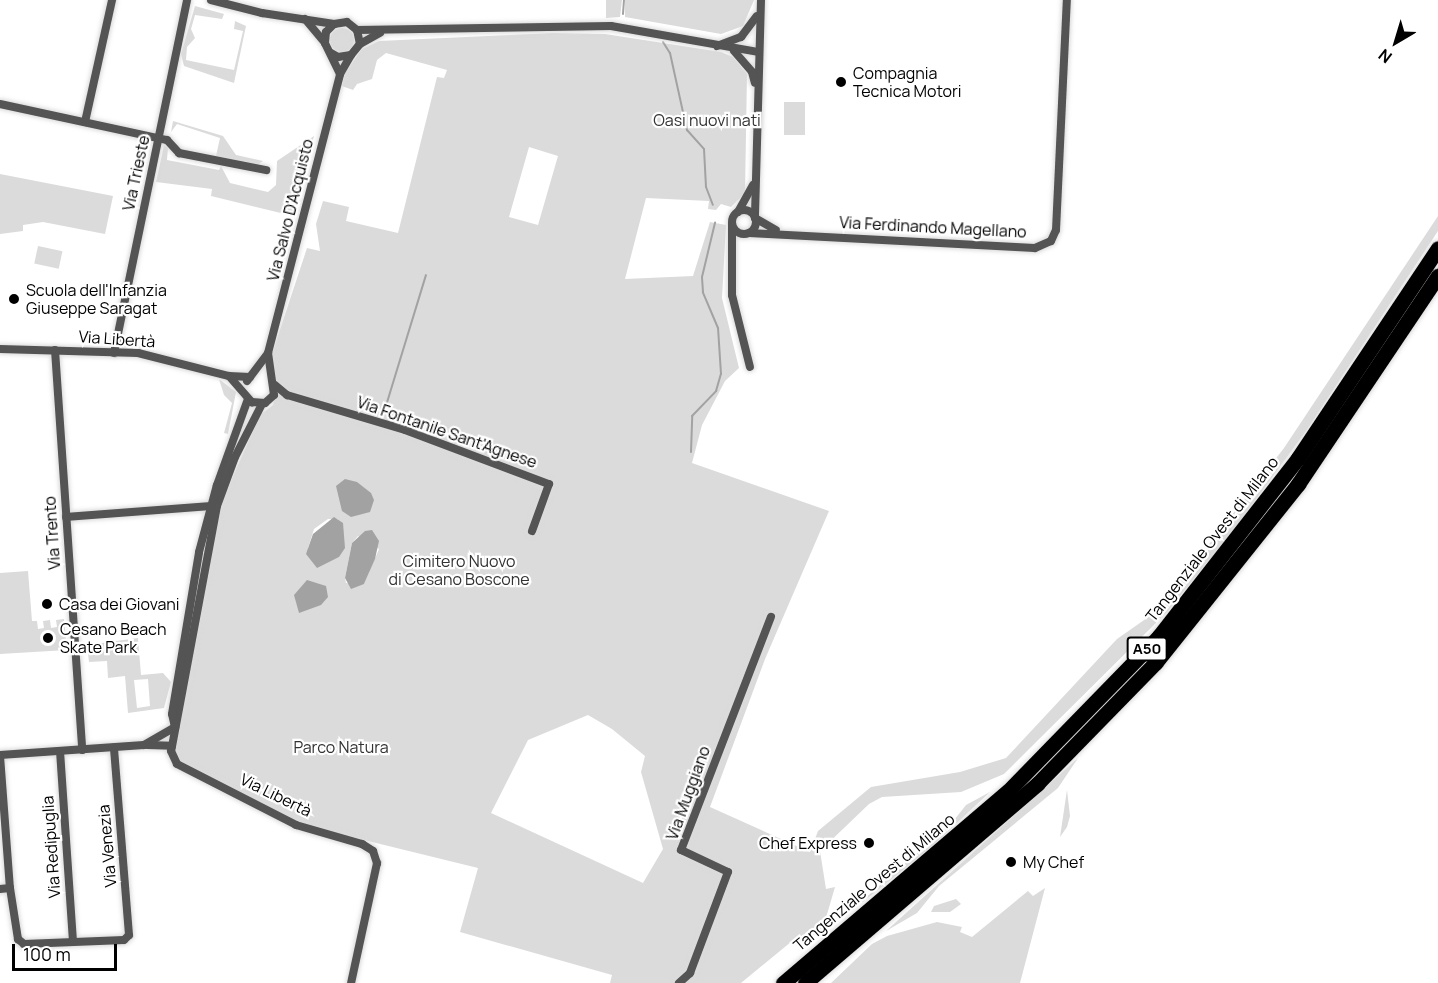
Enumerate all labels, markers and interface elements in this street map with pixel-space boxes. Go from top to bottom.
north arrow [1366,12,1426,72]
text: N [1374,44,1396,68]
place label: Compagnia Tecnica Motori [853,63,962,101]
marker: Compagnia Tecnica Motori [834,75,848,89]
park label: Oasi nuovi nati [653,110,761,130]
street label: Via Trieste [119,134,153,212]
street label: Via Salvo D'Acquisto [263,137,317,283]
street label: Via Ferdinando Magellano [839,213,1027,241]
place label: Scuola dell'Infanzia Giuseppe Saragat [26,280,167,318]
marker: Scuola dell'Infanzia Giuseppe Saragat [7,292,21,306]
street label: Via Libertà [78,327,156,351]
street label: Via Fontanile Sant'Agnese [354,392,540,472]
street label: Tangenziale Ovest di Milano [1142,453,1282,625]
street label: Via Trento [40,496,64,570]
park label: Cimitero Nuovo di Cesano Boscone [388,551,530,589]
place label: Casa dei Giovani [59,594,180,614]
marker: Casa dei Giovani [40,597,54,611]
place label: Cesano Beach Skate Park [60,619,166,657]
marker: Cesano Beach Skate Park [41,631,55,645]
road number: A50 [1126,637,1168,661]
park label: Parco Natura [293,737,389,757]
street label: Via Muggiano [662,743,714,843]
street label: Via Libertà [237,770,315,820]
street label: Via Redipuglia [38,795,64,899]
street label: Via Venezia [94,804,120,888]
street label: Tangenziale Ovest di Milano [790,809,958,955]
place label: Chef Express [759,833,857,853]
marker: Chef Express [862,836,876,850]
place label: My Chef [1023,852,1084,872]
marker: My Chef [1004,855,1018,869]
scale bar [15,932,120,970]
text: 100 m [23,942,71,966]

